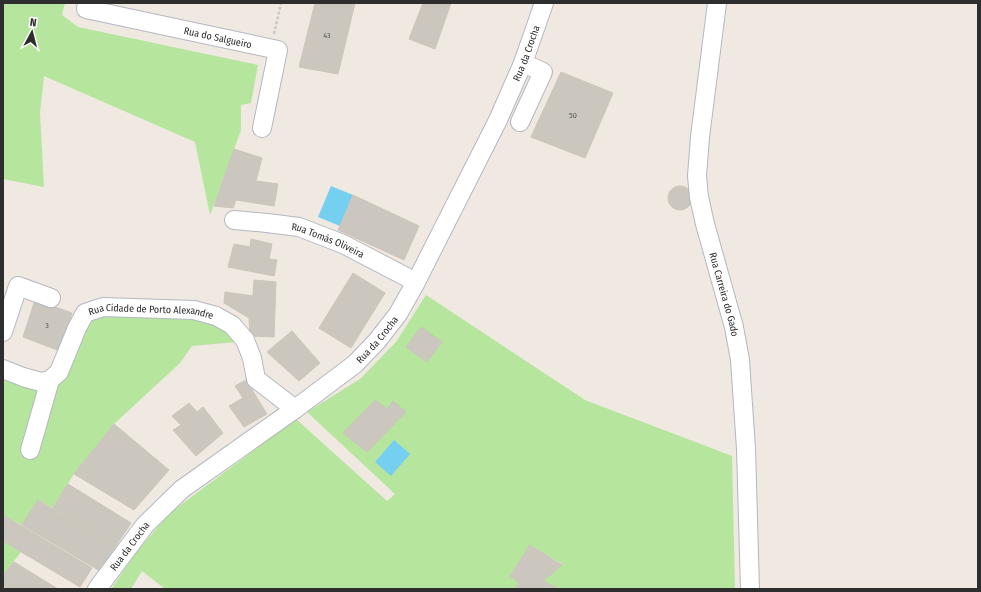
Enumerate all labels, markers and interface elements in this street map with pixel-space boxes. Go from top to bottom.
north arrow [12,12,52,52]
text: N [29,16,37,29]
street label: Rua da Crocha [511,24,543,83]
street label: Rua do Salgueiro [183,25,253,51]
house number: 43 [323,31,331,40]
house number: 50 [569,111,577,120]
street label: Rua Tomás Oliveira [291,221,366,261]
street label: Rua Carreira do Gado [706,251,741,338]
street label: Rua Cidade de Porto Alexandre [87,302,215,322]
street label: Rua da Crocha [354,314,401,366]
house number: 3 [45,321,49,330]
street label: Rua da Crocha [108,519,152,573]

